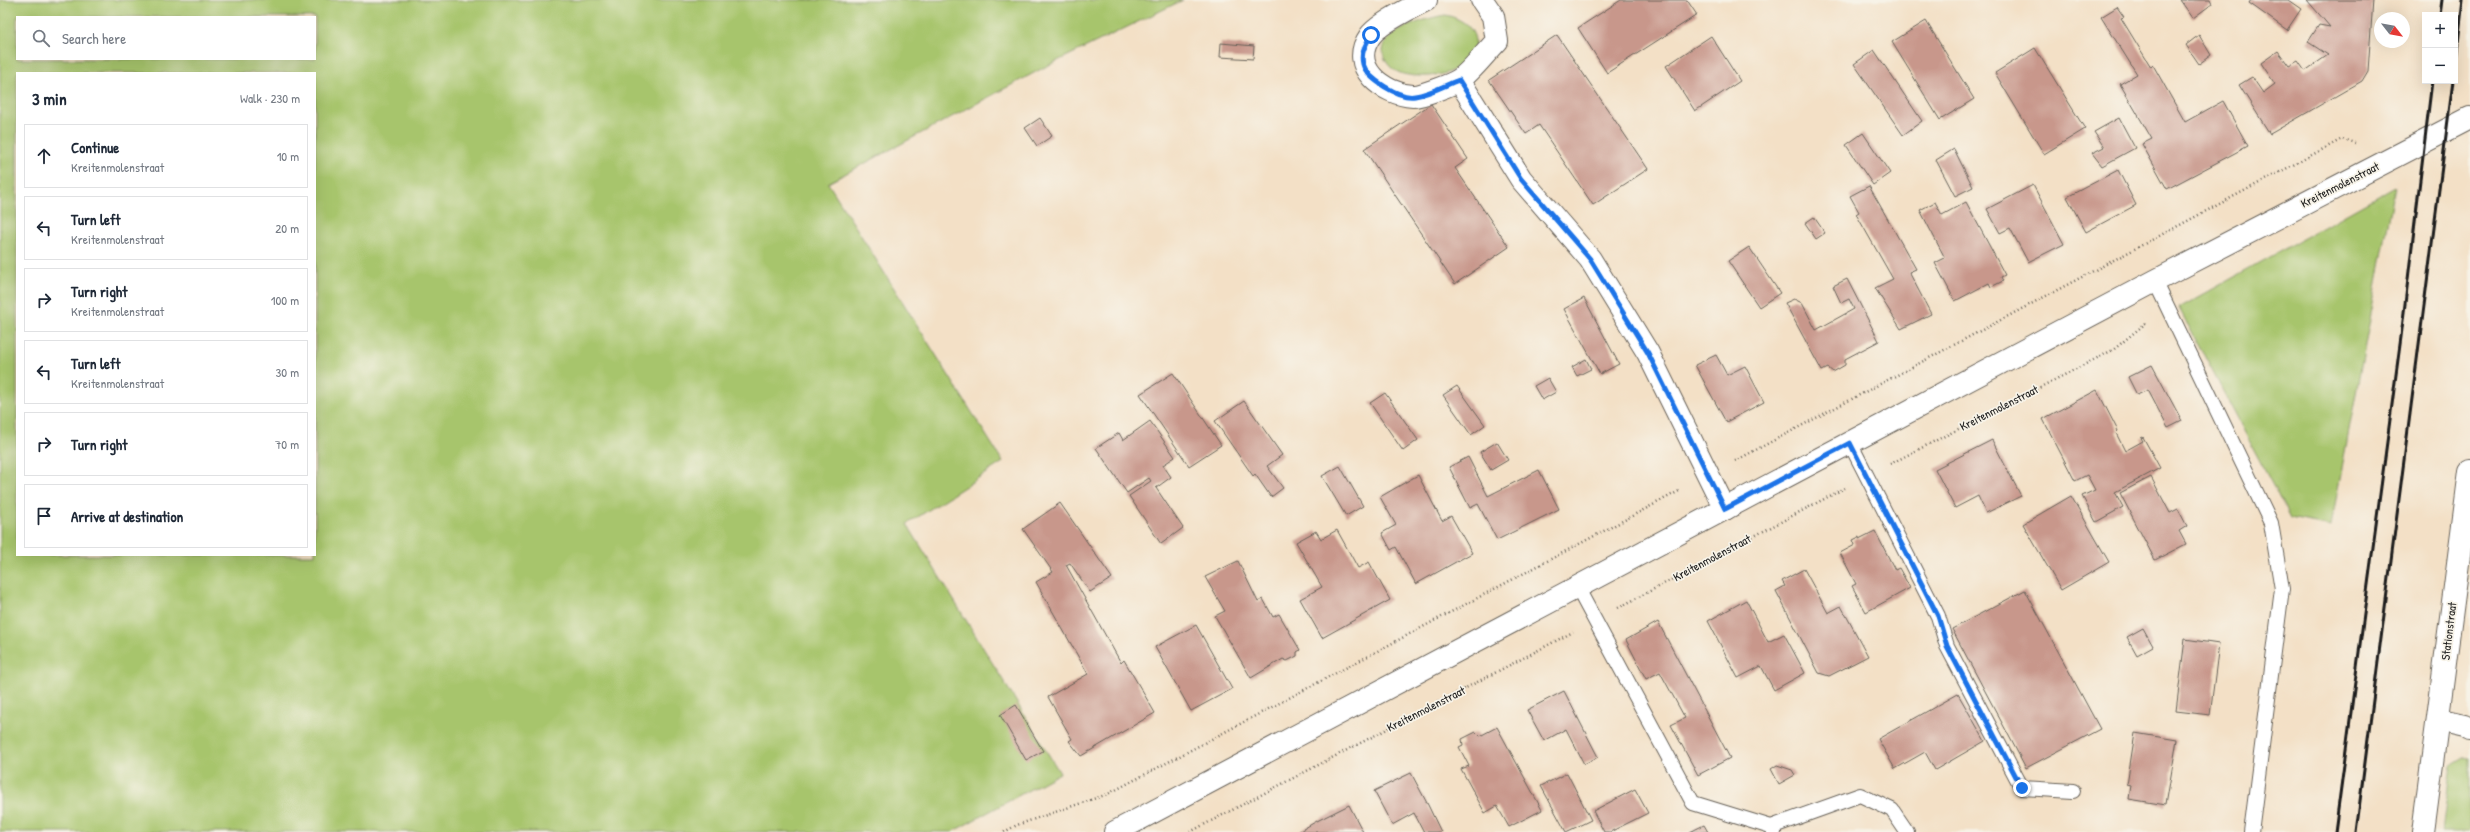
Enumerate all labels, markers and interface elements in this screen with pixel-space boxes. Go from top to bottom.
north arrow [2374,12,2410,48]
map controls [2422,12,2458,84]
button: + [2422,12,2458,48]
search box [16,16,316,60]
route start [1362,26,1380,44]
icon: search [30,27,52,49]
text: Search here [62,28,126,49]
button: − [2422,48,2458,84]
text: 3 min [32,87,67,110]
text: Walk · 230 m [240,89,300,107]
text: Continue [71,137,119,158]
icon: ahead [33,145,55,167]
text: 10 m [277,147,299,165]
street label: Kreitenmolenstraat [2298,157,2383,212]
text: Kreitenmolenstraat [71,158,164,176]
text: Turn left [71,209,121,230]
icon: left [33,217,55,239]
text: 20 m [275,219,299,237]
text: Kreitenmolenstraat [71,230,164,248]
text: Turn right [71,281,127,302]
icon: right [33,289,55,311]
text: 100 m [271,291,299,309]
text: Kreitenmolenstraat [71,302,164,320]
text: Turn left [71,353,121,374]
icon: left [33,361,55,383]
text: 30 m [276,363,299,381]
text: Kreitenmolenstraat [71,374,164,392]
street label: Kreitenmolenstraat [1957,380,2042,435]
icon: right [33,433,55,455]
text: Turn right [71,434,127,455]
text: 70 m [275,435,299,453]
icon: arrive [33,505,55,527]
text: Arrive at destination [71,506,183,527]
street label: Kreitenmolenstraat [1670,529,1754,585]
street label: Stationstraat [2437,600,2461,661]
street label: Kreitenmolenstraat [1384,681,1469,736]
route end [2013,779,2031,797]

